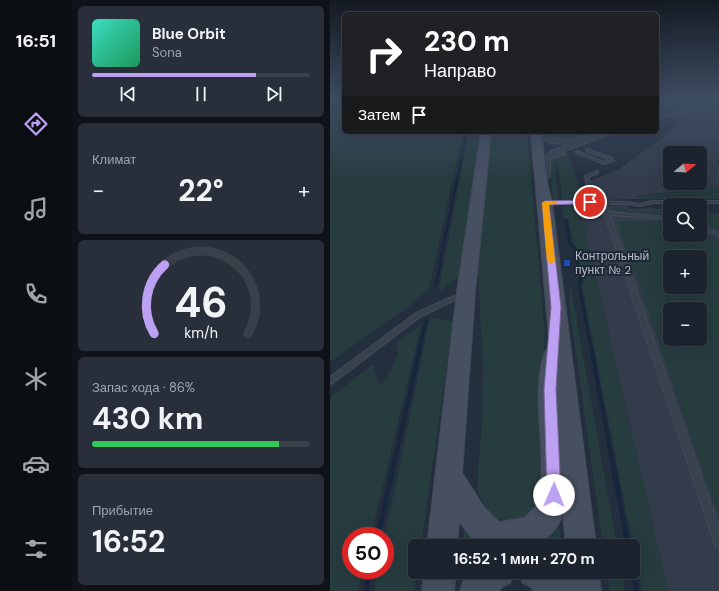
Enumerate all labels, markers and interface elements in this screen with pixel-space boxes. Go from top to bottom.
text: 230 m [424,23,510,60]
text: Blue Orbit [152,24,226,44]
icon: right [358,28,410,80]
text: 16:51 [16,29,56,53]
text: Sona [152,44,182,61]
text: Направо [424,59,496,83]
icon: previous [117,83,139,105]
icon: pause [190,83,212,105]
icon: next [263,83,285,105]
icon: arrive [408,104,430,126]
text: Затем [358,105,400,125]
icon: directions [22,110,50,138]
north arrow [663,146,707,190]
map controls [663,146,707,346]
text: Климат [92,151,136,168]
text: 22° [178,171,224,210]
text: − [92,176,104,205]
text: + [298,176,310,205]
pin [573,185,607,219]
icon: arrive [579,191,601,213]
icon: music [22,195,50,223]
button: search [663,198,707,242]
place label: Контрольный пункт № 2 [575,248,649,278]
button: + [663,250,707,294]
marker: Контрольный пункт № 2 [562,258,572,268]
text: 46 [174,275,228,329]
icon: phone [22,280,50,308]
button: − [663,302,707,346]
text: km/h [184,323,218,341]
icon: climate [22,365,50,393]
text: Запас хода · 86% [92,379,195,396]
text: 430 km [92,399,203,438]
icon: car [22,450,50,478]
position arrow [533,474,575,516]
text: Прибытие [92,502,153,519]
text: 16:52 [92,522,165,561]
speed limit sign: 50 [342,527,394,579]
icon: filters [22,535,50,563]
text: 16:52 · 1 мин · 270 m [453,549,595,569]

